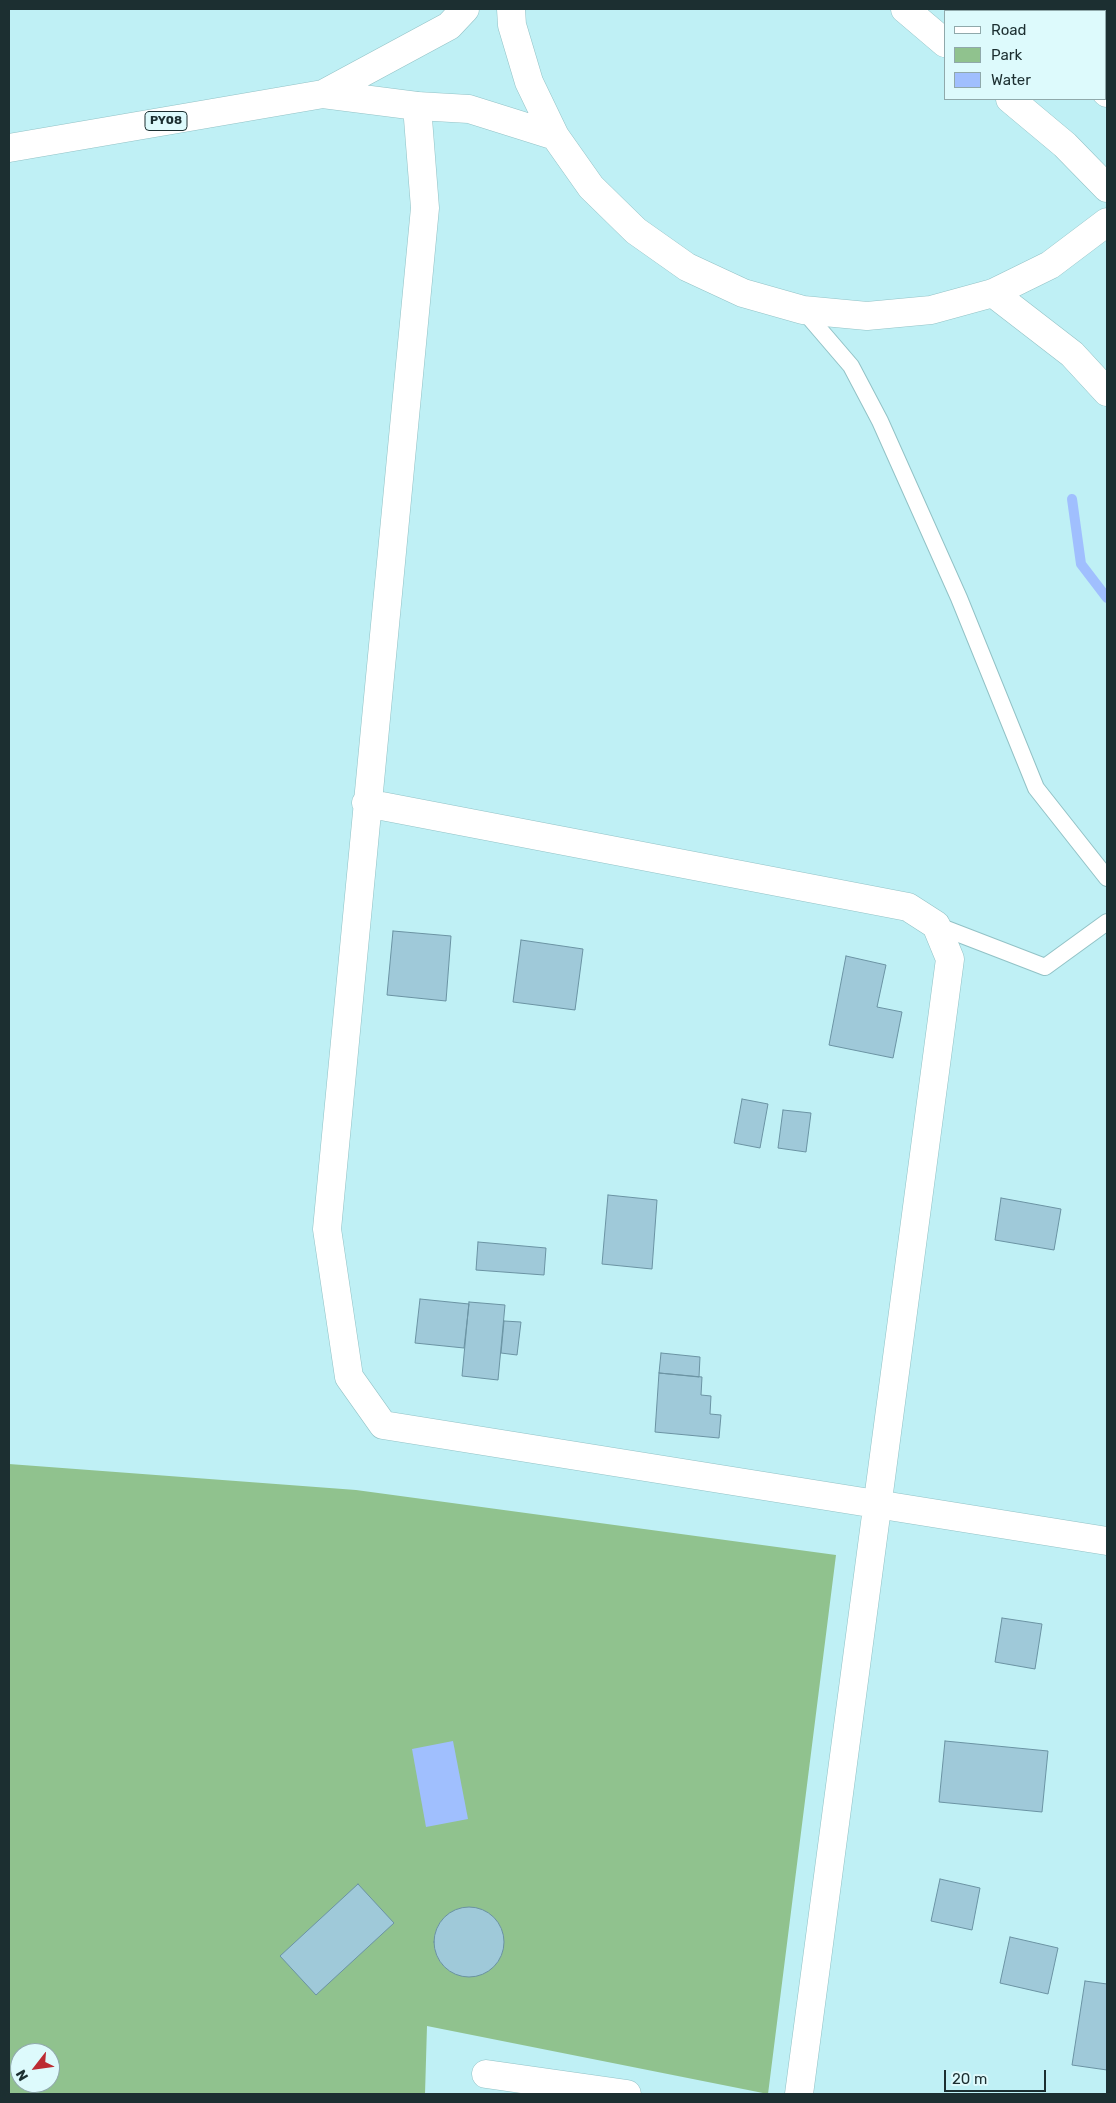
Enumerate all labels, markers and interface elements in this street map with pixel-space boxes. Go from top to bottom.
legend [944,10,1106,100]
text: Road [991,21,1027,39]
text: Park [991,46,1022,64]
text: Water [991,71,1031,89]
road number: PY08 [145,112,187,130]
north arrow [10,2043,60,2093]
scale bar [946,2060,1048,2092]
text: N [13,2067,32,2084]
text: 20 m [952,2070,987,2088]

